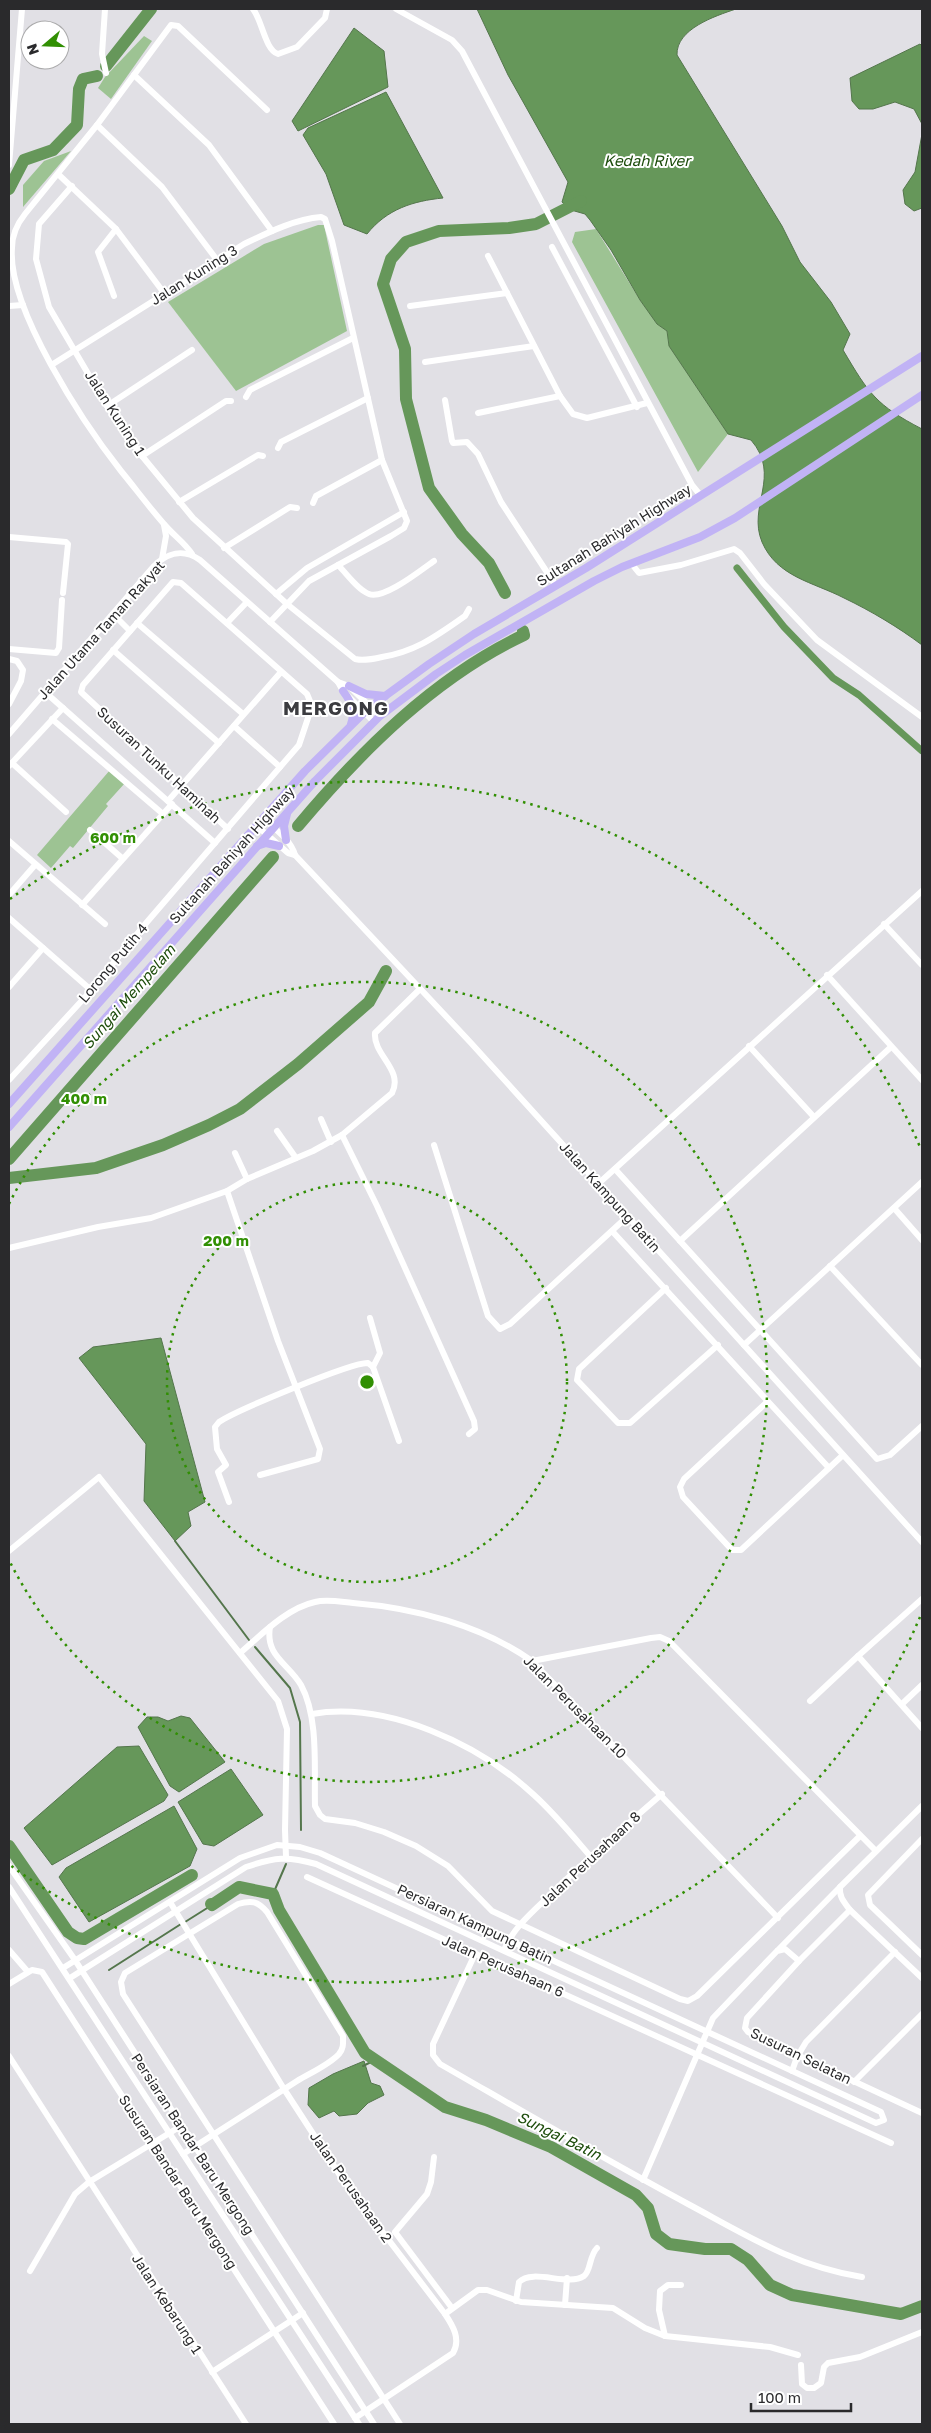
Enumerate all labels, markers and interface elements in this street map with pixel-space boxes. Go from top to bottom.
north arrow [20,20,70,70]
text: N [22,42,42,57]
water label: Kedah River [604,151,692,169]
street label: Jalan Kuning 3 [147,241,240,308]
street label: Jalan Kuning 1 [82,367,149,459]
street label: Sultanah Bahiyah Highway [533,480,694,589]
street label: Jalan Utama Taman Rakyat [34,557,168,703]
district label: MERGONG [283,696,389,719]
street label: Susuran Tunku Haminah [94,703,225,826]
street label: Sultanah Bahiyah Highway [165,782,298,927]
text: 600 m [90,828,136,846]
street label: Lorong Putih 4 [75,920,151,1006]
water label: Sungai Mempelam [78,940,180,1053]
text: 400 m [61,1089,107,1107]
street label: Jalan Kampung Batin [556,1138,665,1255]
text: 200 m [203,1231,249,1249]
centre of rings [358,1373,376,1391]
street label: Jalan Perusahaan 10 [520,1652,630,1762]
street label: Jalan Perusahaan 8 [536,1808,644,1910]
street label: Persiaran Kampung Batin [395,1880,556,1967]
street label: Jalan Perusahaan 6 [440,1931,567,2000]
street label: Susuran Selatan [748,2024,854,2087]
street label: Persiaran Bandar Baru Mergong [128,2050,259,2238]
street label: Susuran Bandar Baru Mergong [116,2091,241,2272]
water label: Sungai Batin [514,2107,605,2164]
street label: Jalan Perusahaan 2 [307,2128,396,2245]
street label: Jalan Kebarung 1 [129,2251,206,2357]
scale bar [751,2380,851,2412]
text: 100 m [758,2388,801,2406]

